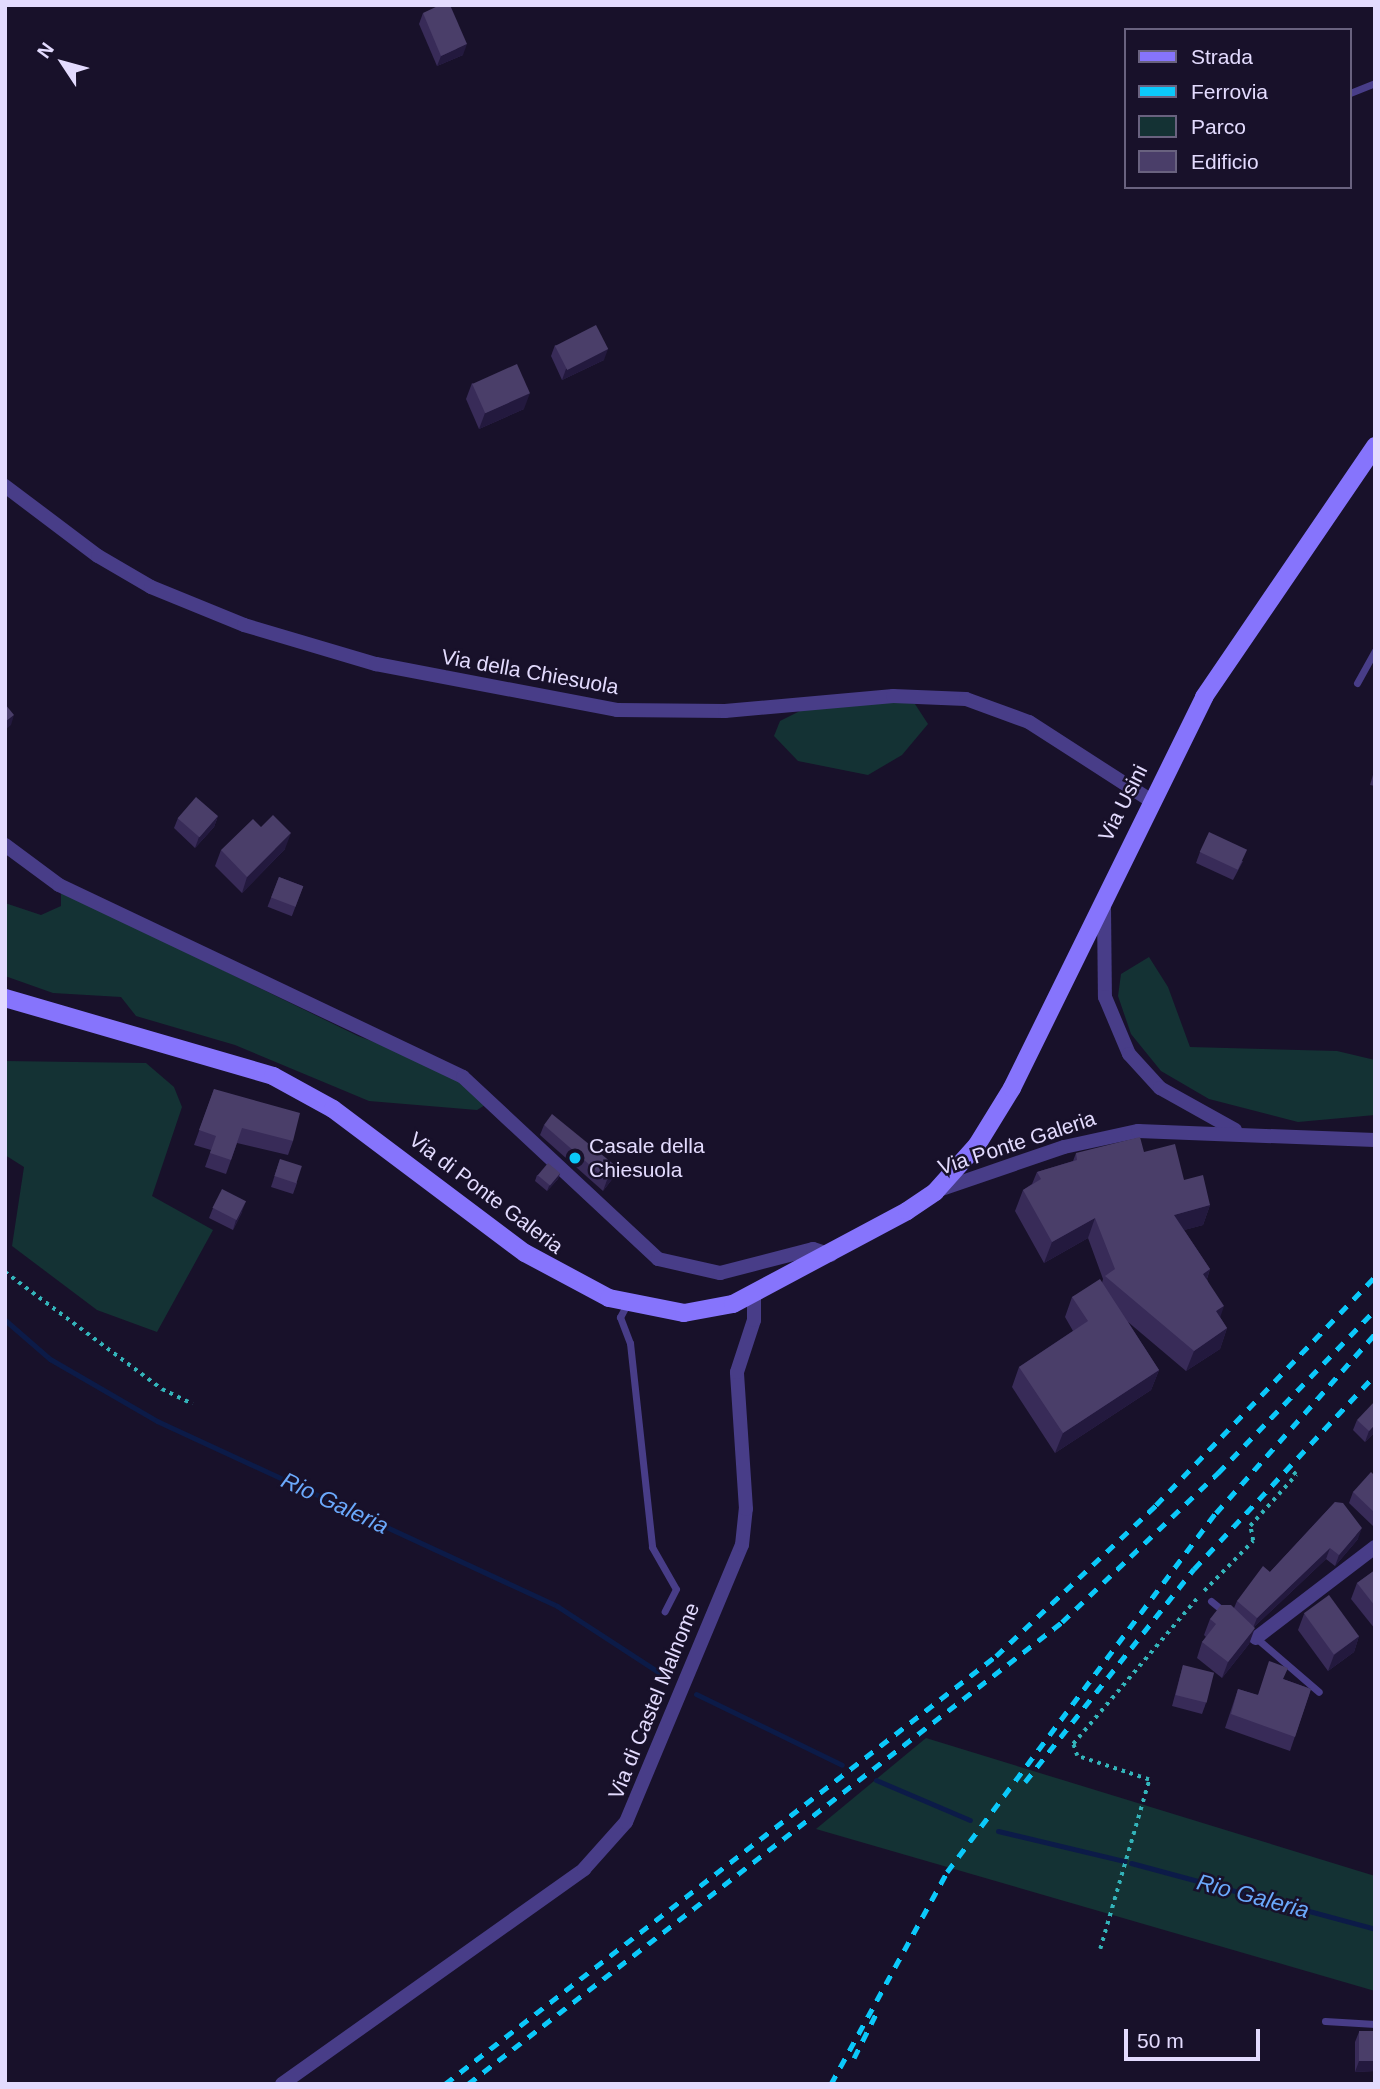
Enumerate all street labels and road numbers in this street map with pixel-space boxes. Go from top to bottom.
street label: Via della Chiesuola [439,644,621,700]
street label: Via Usini [1093,761,1153,845]
street label: Via Ponte Galeria [935,1106,1099,1180]
street label: Via di Ponte Galeria [404,1127,568,1259]
street label: Via di Castel Malnome [603,1599,705,1803]

